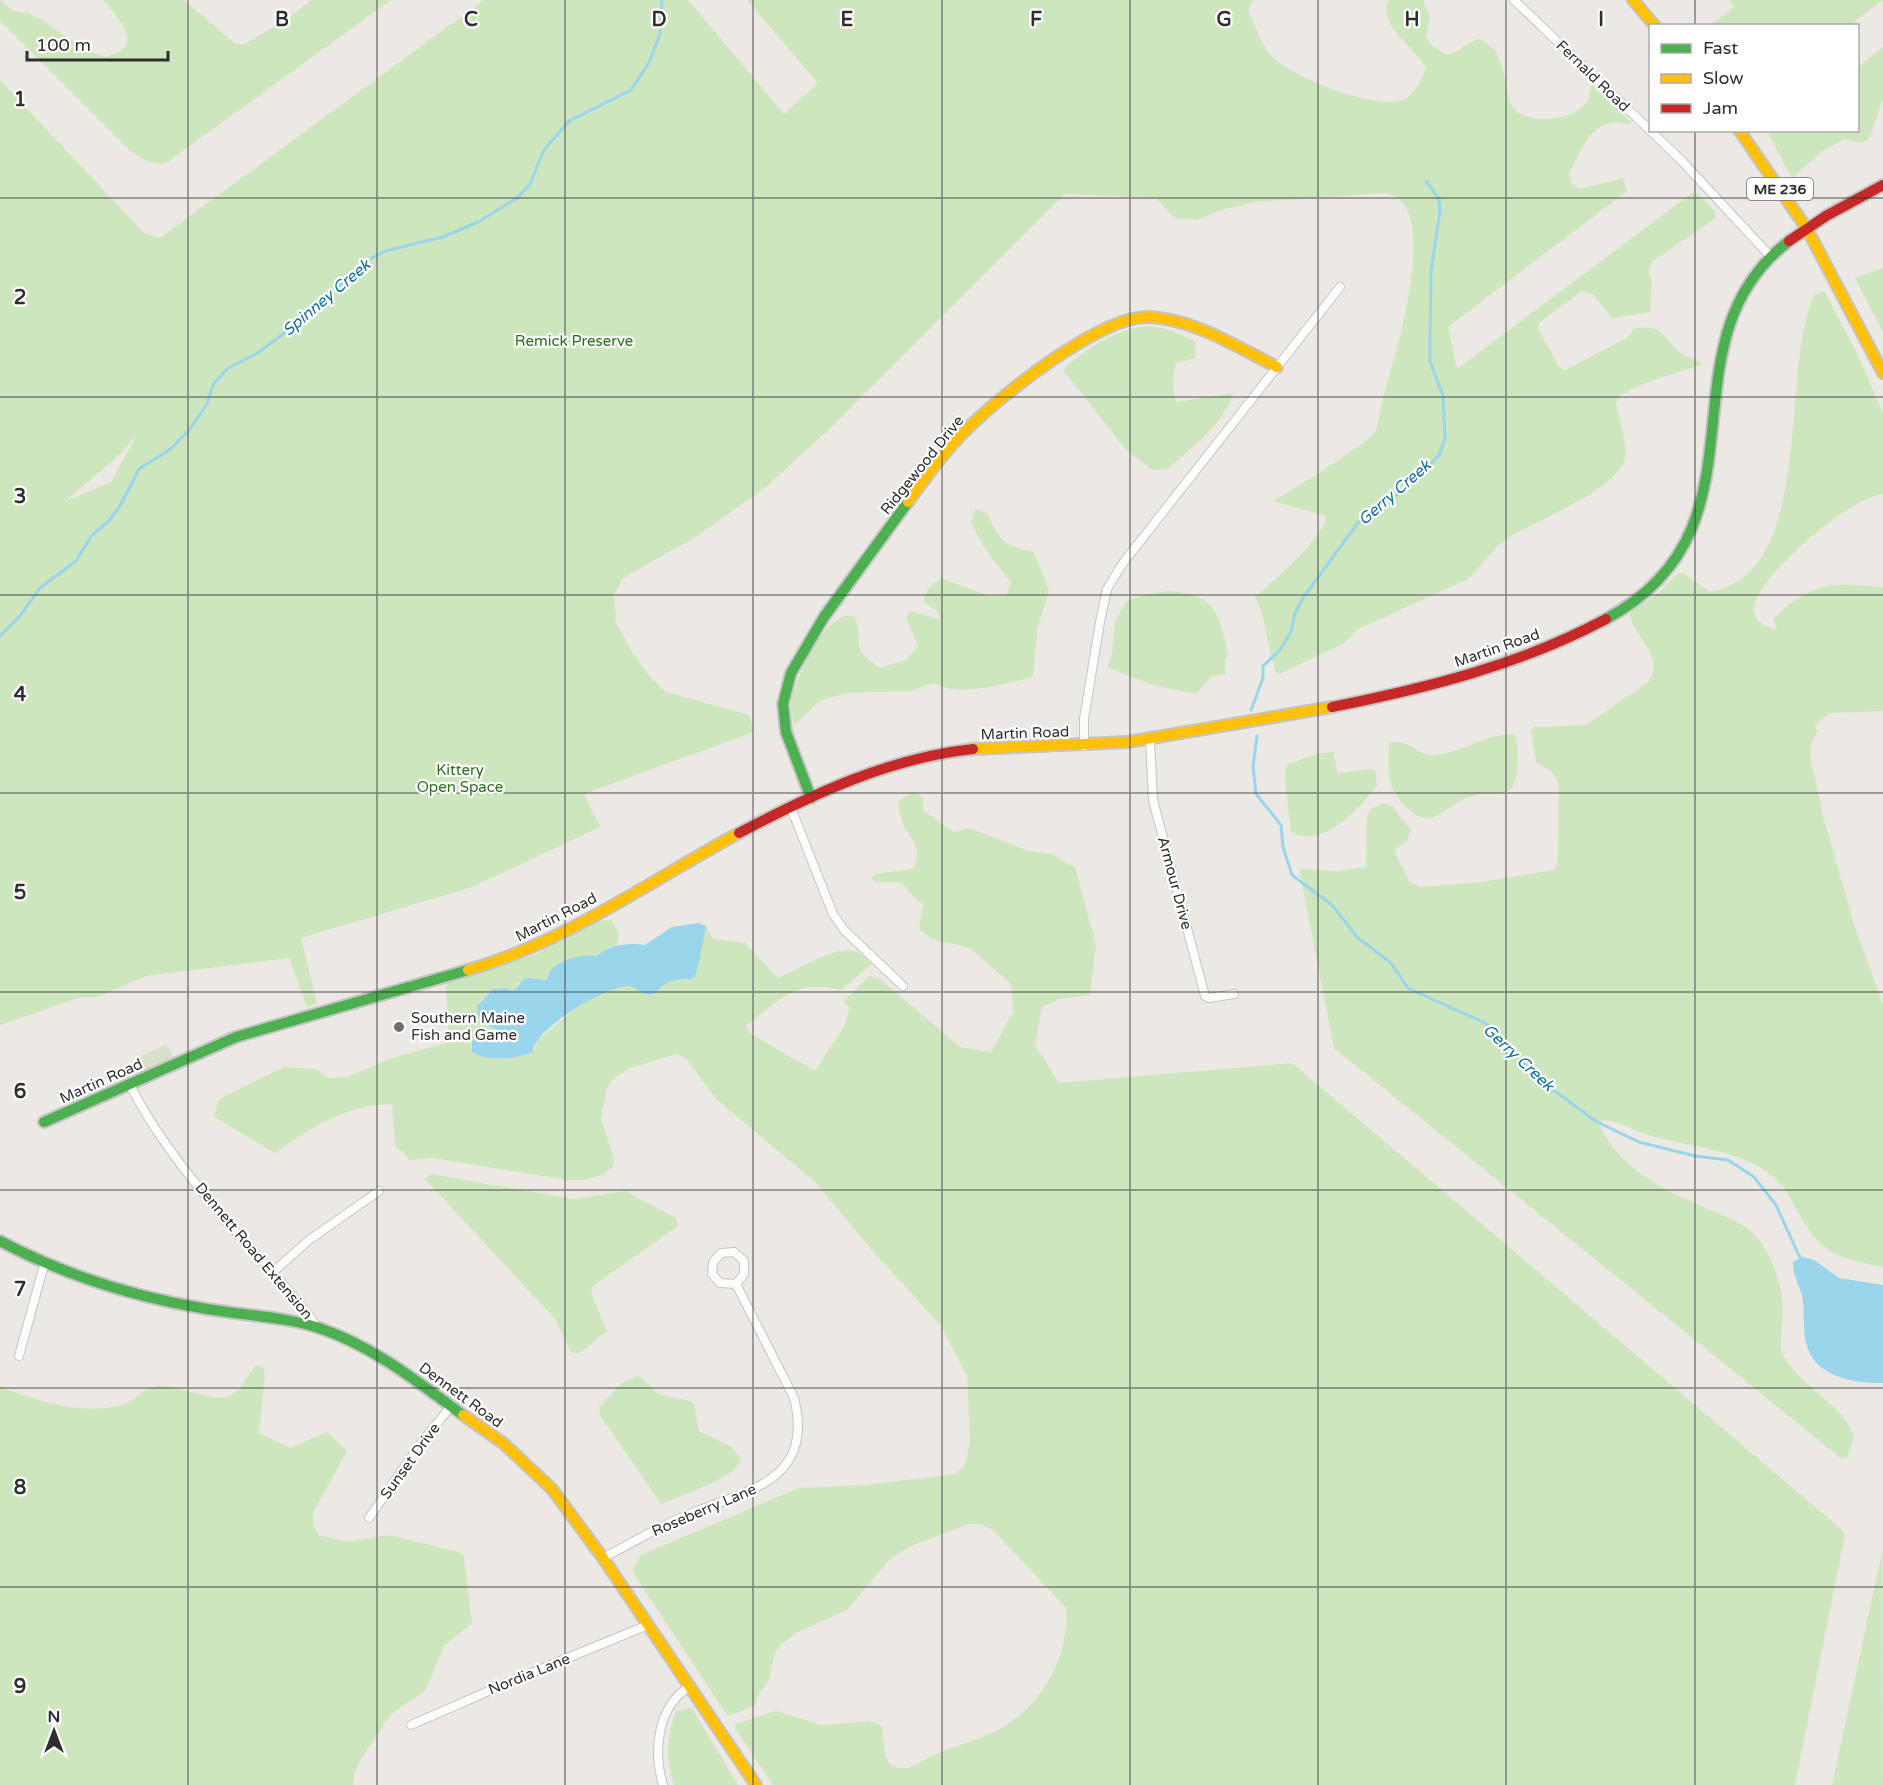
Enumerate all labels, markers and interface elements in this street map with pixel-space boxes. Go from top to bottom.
text: B [275,8,289,32]
text: C [464,8,478,32]
text: D [651,8,667,32]
text: E [841,8,854,32]
text: F [1030,8,1042,32]
text: G [1216,8,1232,32]
text: H [1404,8,1420,32]
text: I [1598,8,1604,32]
scale bar [27,24,168,62]
legend [1649,24,1859,132]
text: 100 m [36,34,91,56]
street label: Fernald Road [1553,36,1633,116]
text: Fast [1703,37,1738,59]
text: Slow [1703,67,1744,89]
text: 1 [14,88,26,112]
text: Jam [1703,97,1738,119]
road number: ME 236 [1747,178,1813,200]
water label: Spinney Creek [279,254,376,340]
text: 2 [14,286,26,310]
park label: Remick Preserve [515,332,633,350]
street label: Ridgewood Drive [877,412,967,518]
water label: Gerry Creek [1354,455,1436,530]
text: 3 [14,485,26,509]
street label: Martin Road [1452,625,1542,671]
text: 4 [14,683,27,707]
street label: Martin Road [980,722,1070,744]
park label: Kittery Open Space [417,761,503,796]
street label: Armour Drive [1154,835,1196,931]
text: 5 [14,881,26,905]
street label: Martin Road [512,889,600,945]
place label: Southern Maine Fish and Game [411,1009,525,1044]
marker: Southern Maine Fish and Game [392,1020,406,1034]
water label: Gerry Creek [1479,1020,1559,1097]
street label: Martin Road [57,1055,145,1107]
text: 6 [14,1080,26,1104]
street label: Dennett Road Extension [191,1179,317,1323]
text: 7 [14,1278,26,1302]
street label: Dennett Road [416,1359,506,1431]
street label: Sunset Drive [376,1419,444,1503]
text: 8 [14,1476,26,1500]
street label: Roseberry Lane [649,1480,759,1540]
street label: Nordia Lane [485,1649,573,1699]
text: 9 [14,1675,26,1699]
north arrow [24,1701,84,1761]
text: N [48,1707,60,1727]

